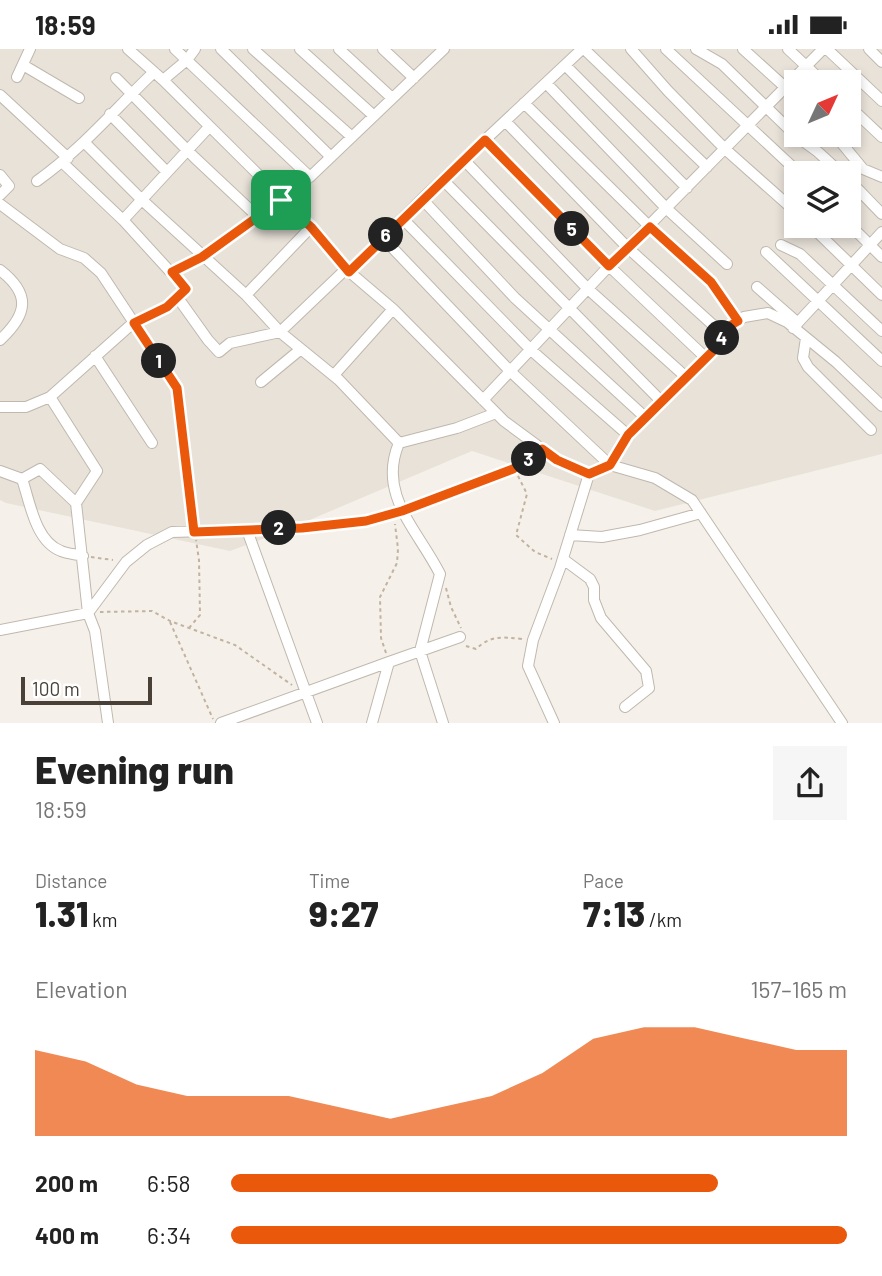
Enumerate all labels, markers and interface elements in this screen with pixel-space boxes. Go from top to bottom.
text: 18:59 [35,9,96,40]
north arrow [784,70,861,147]
map controls [784,70,861,238]
button: layers [784,161,861,238]
pin [251,170,311,230]
icon: arrive [262,181,300,219]
pin: 5 [554,211,590,247]
pin: 6 [368,217,404,253]
text: 5 [566,217,577,240]
text: 6 [380,223,391,246]
pin: 4 [704,321,740,355]
text: 4 [716,326,727,349]
pin: 1 [142,343,176,379]
text: 1 [155,349,162,372]
pin: 3 [512,441,546,477]
text: 3 [523,447,534,470]
pin: 2 [262,511,296,545]
text: 2 [273,516,284,539]
scale bar [21,674,152,706]
text: 100 m [32,677,80,700]
text: Evening run [35,746,234,792]
button: share [773,746,847,820]
text: 18:59 [35,795,87,823]
text: Distance [35,869,107,892]
text: Time [309,869,350,892]
text: Pace [583,869,624,892]
text: 1.31 [35,892,88,934]
text: 9:27 [309,892,378,934]
text: 7:13 [583,892,645,934]
text: km [88,908,117,931]
text: /km [645,908,682,931]
text: Elevation [35,975,128,1003]
text: 157–165 m [751,975,847,1003]
text: 200 m [35,1169,98,1197]
text: 6:58 [147,1169,190,1197]
text: 400 m [35,1221,99,1249]
text: 6:34 [147,1221,191,1249]

